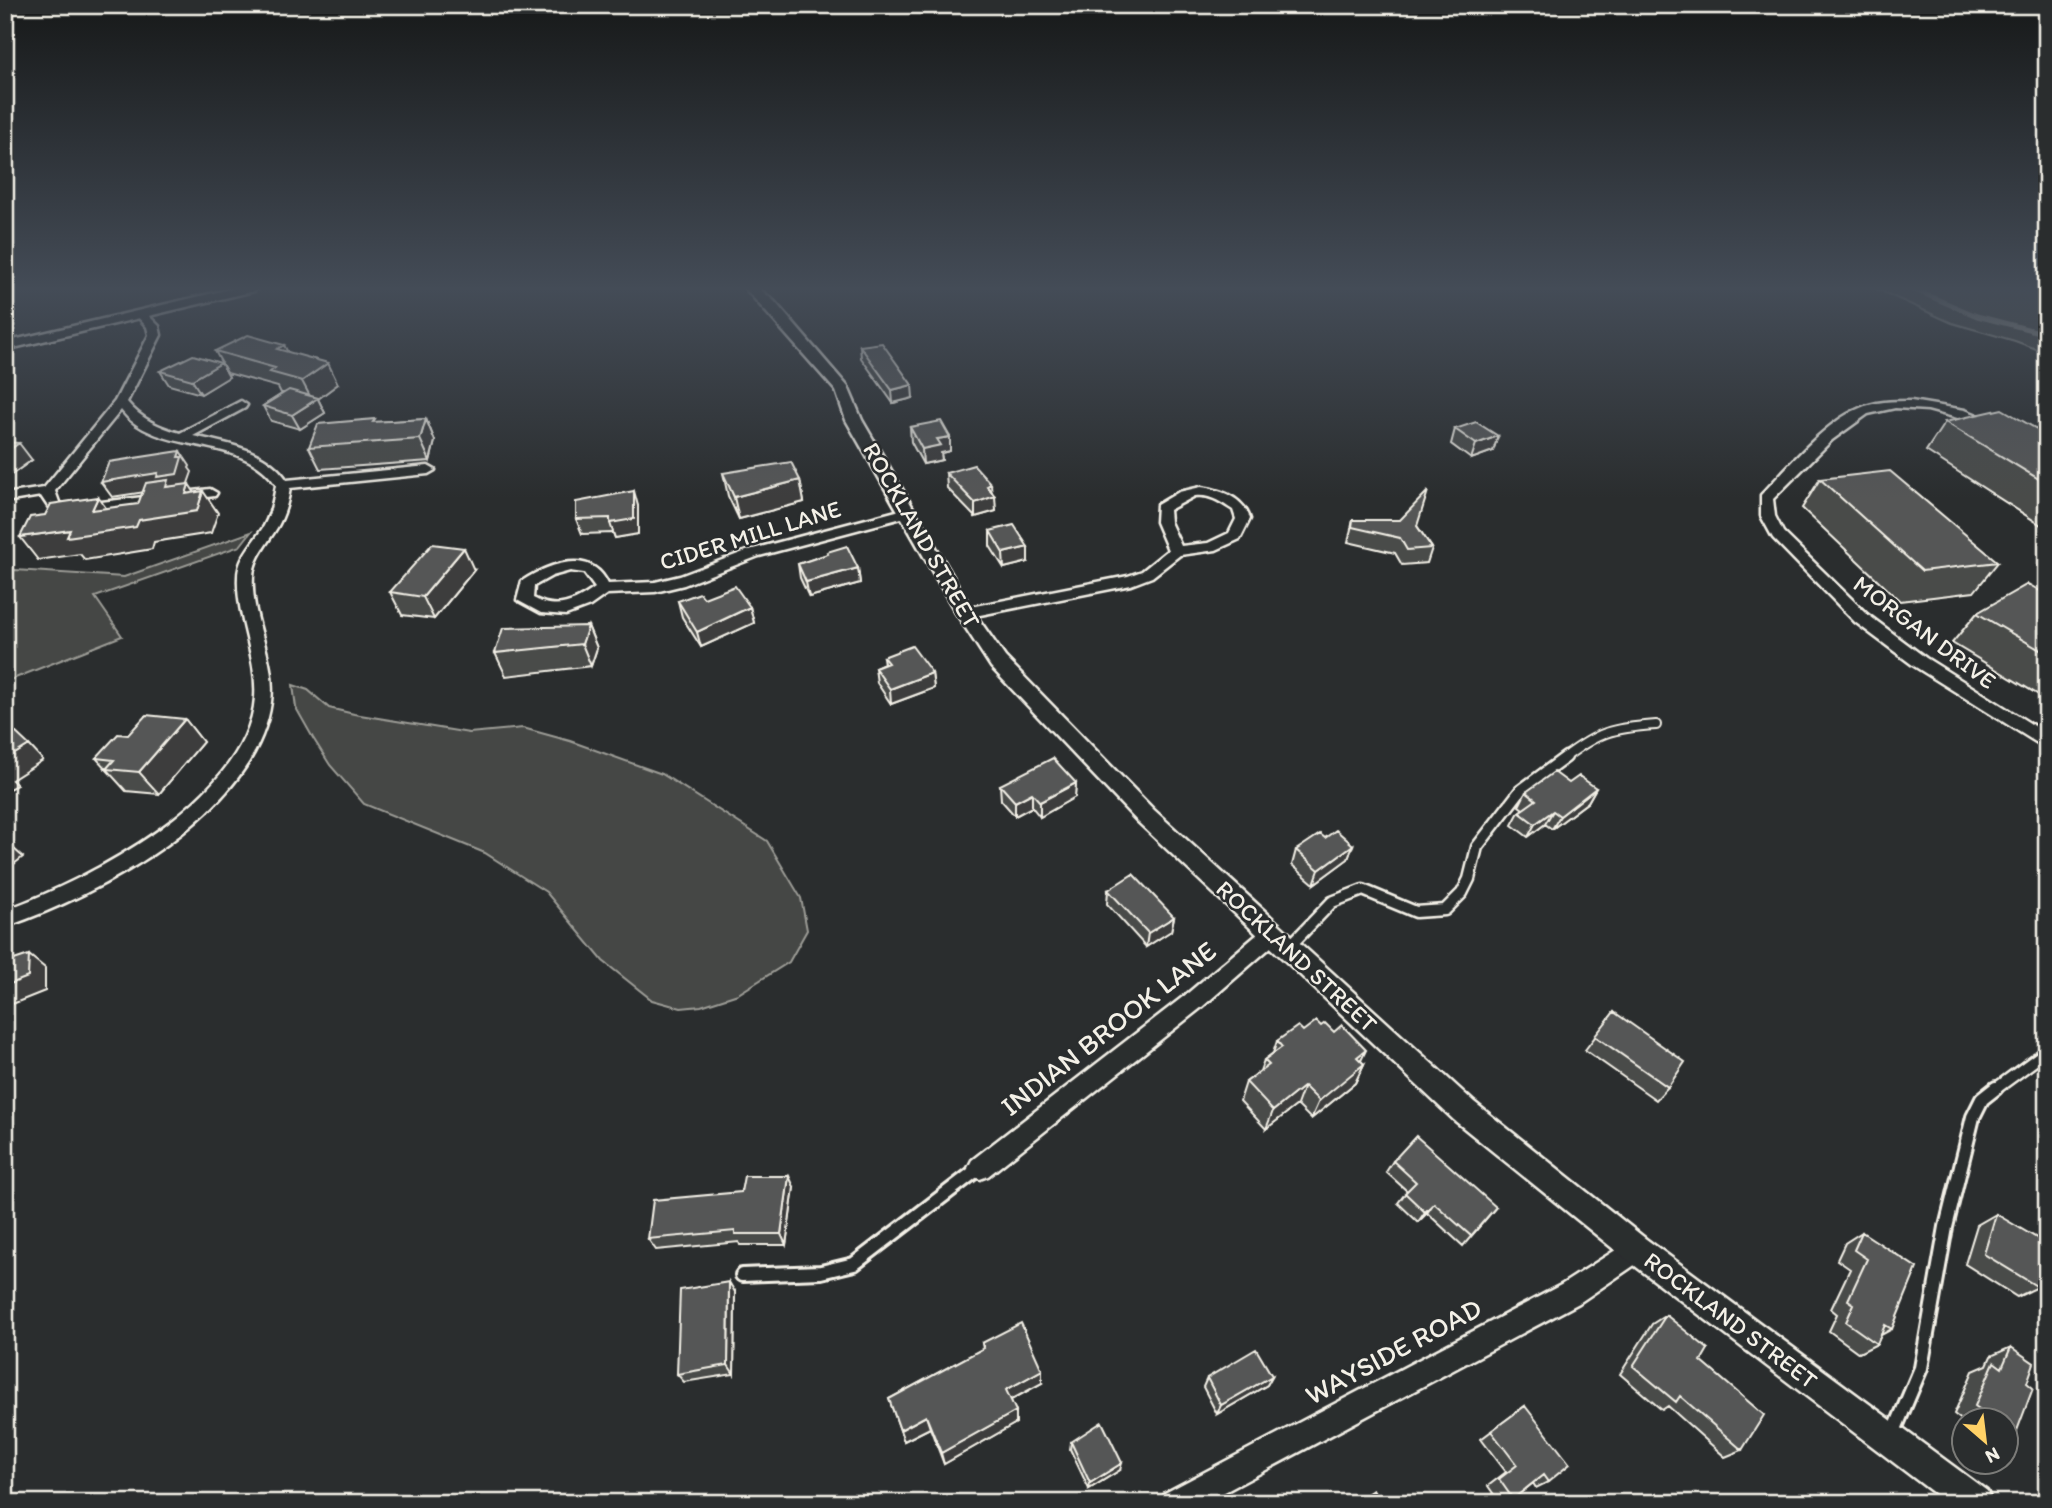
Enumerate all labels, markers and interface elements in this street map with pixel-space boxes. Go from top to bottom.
street label: ROCKLAND STREET [857,437,987,633]
street label: CIDER MILL LANE [656,494,844,576]
street label: MORGAN DRIVE [1848,569,2002,695]
street label: ROCKLAND STREET [1211,874,1384,1038]
street label: INDIAN BROOK LANE [993,933,1223,1123]
street label: ROCKLAND STREET [1639,1245,1824,1395]
street label: WAYSIDE ROAD [1299,1290,1487,1412]
north arrow [1951,1406,2021,1476]
text: N [1982,1442,2004,1469]

